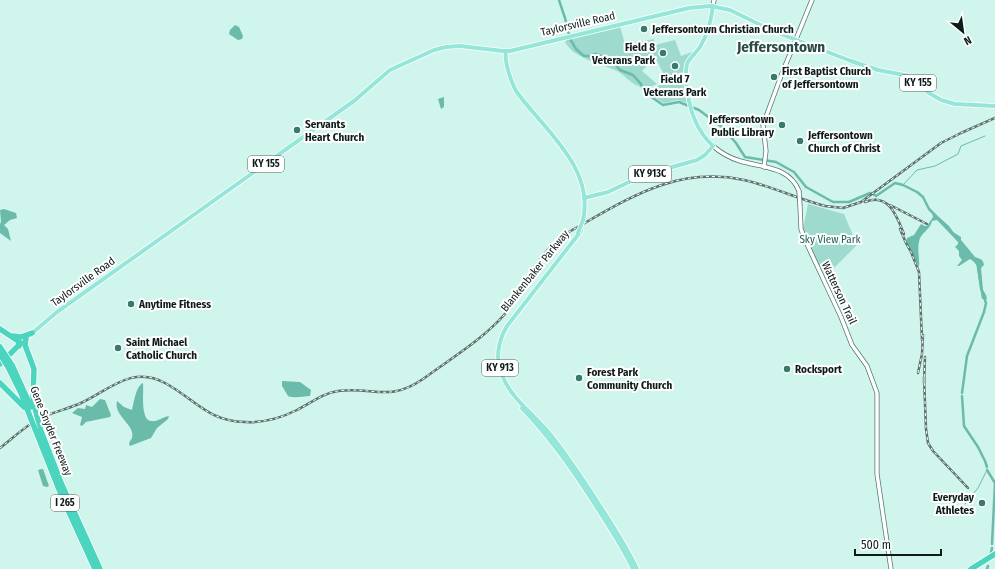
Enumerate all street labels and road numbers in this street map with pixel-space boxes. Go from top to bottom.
street label: Taylorsville Road [540,9,616,39]
road number: KY 155 [900,75,936,91]
road number: KY 155 [248,156,284,172]
road number: KY 913C [629,166,671,182]
street label: Blankenbaker Parkway [498,228,572,314]
street label: Taylorsville Road [49,254,117,310]
street label: Watterson Trail [819,260,859,326]
road number: KY 913 [482,360,518,376]
street label: Gene Snyder Freeway [27,384,75,478]
road number: I 265 [51,495,79,511]

